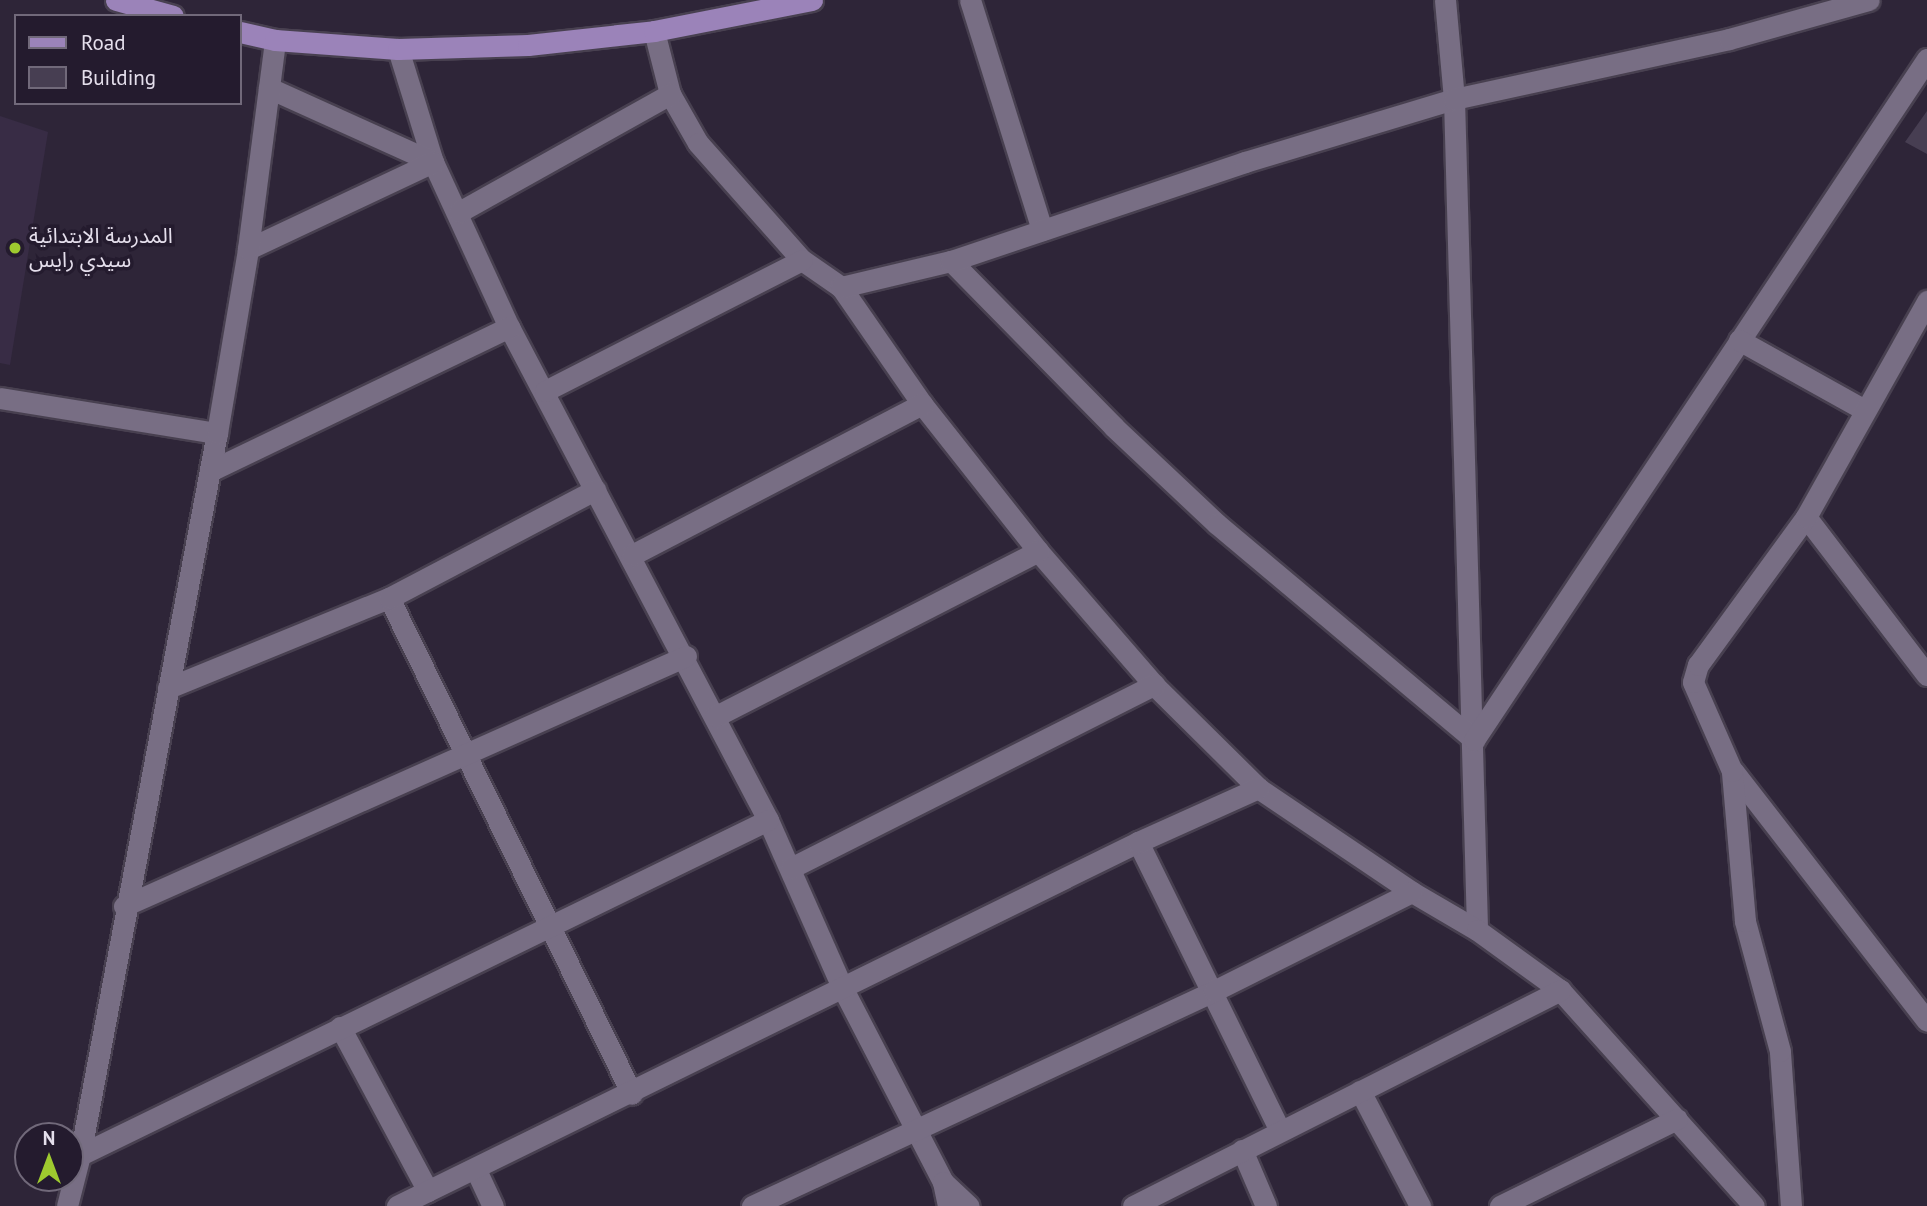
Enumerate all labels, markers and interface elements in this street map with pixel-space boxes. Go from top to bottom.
legend [14,14,242,105]
text: Road [81,29,125,56]
text: Building [81,64,156,91]
place label: المدرسة الابتدائية سيدي رايس [29,223,173,273]
marker: المدرسة الابتدائية سيدي رايس [7,240,23,256]
north arrow [14,1122,84,1192]
text: N [43,1126,55,1150]

